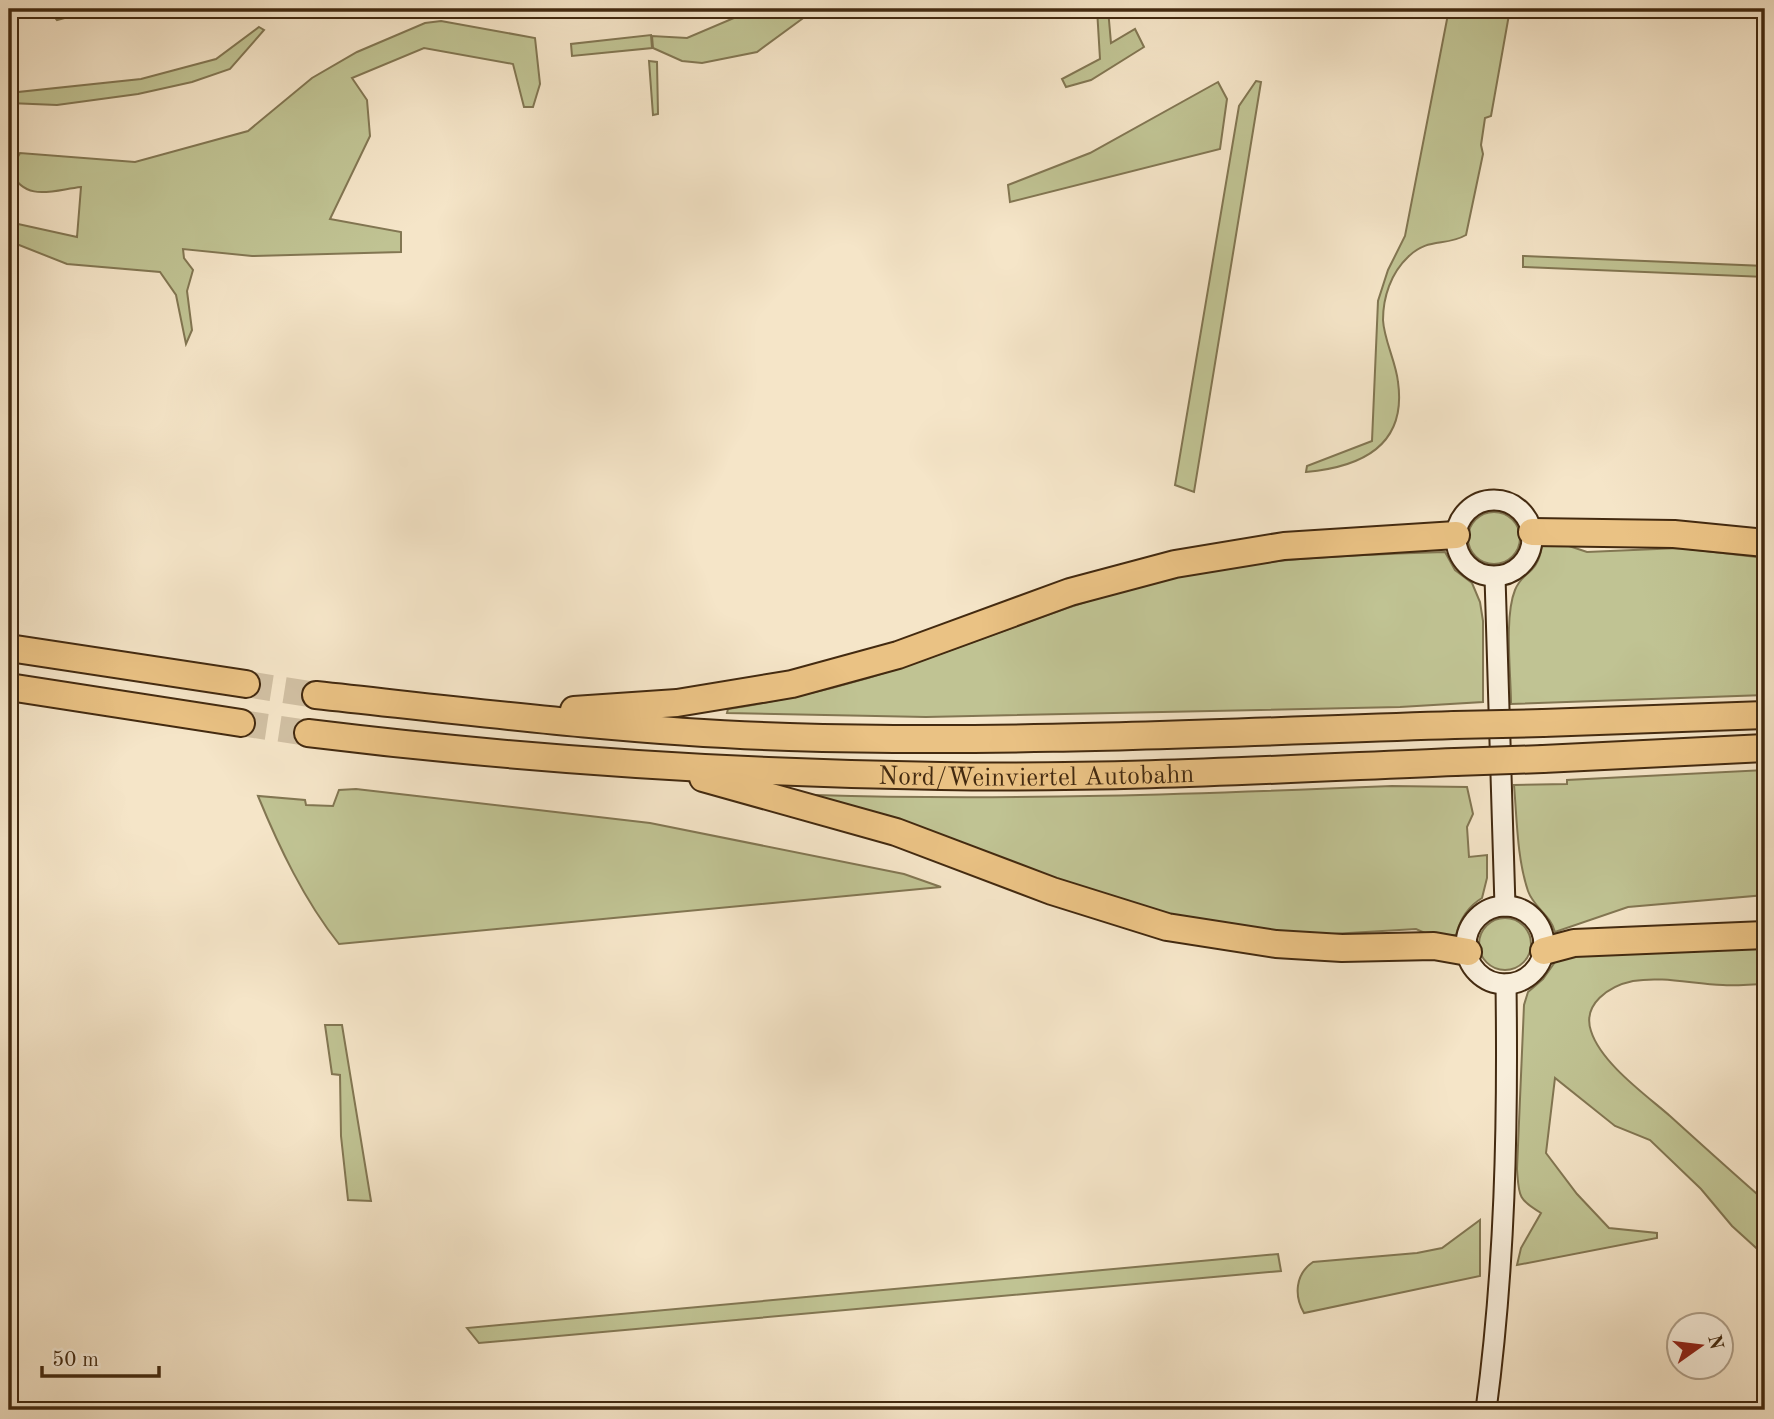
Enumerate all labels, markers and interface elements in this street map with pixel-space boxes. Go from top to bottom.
street label: Nord/Weinviertel Autobahn [878,762,1195,792]
north arrow [1666,1310,1736,1380]
text: N [1703,1333,1725,1352]
scale bar [42,1335,159,1379]
text: 50 m [52,1350,99,1371]

